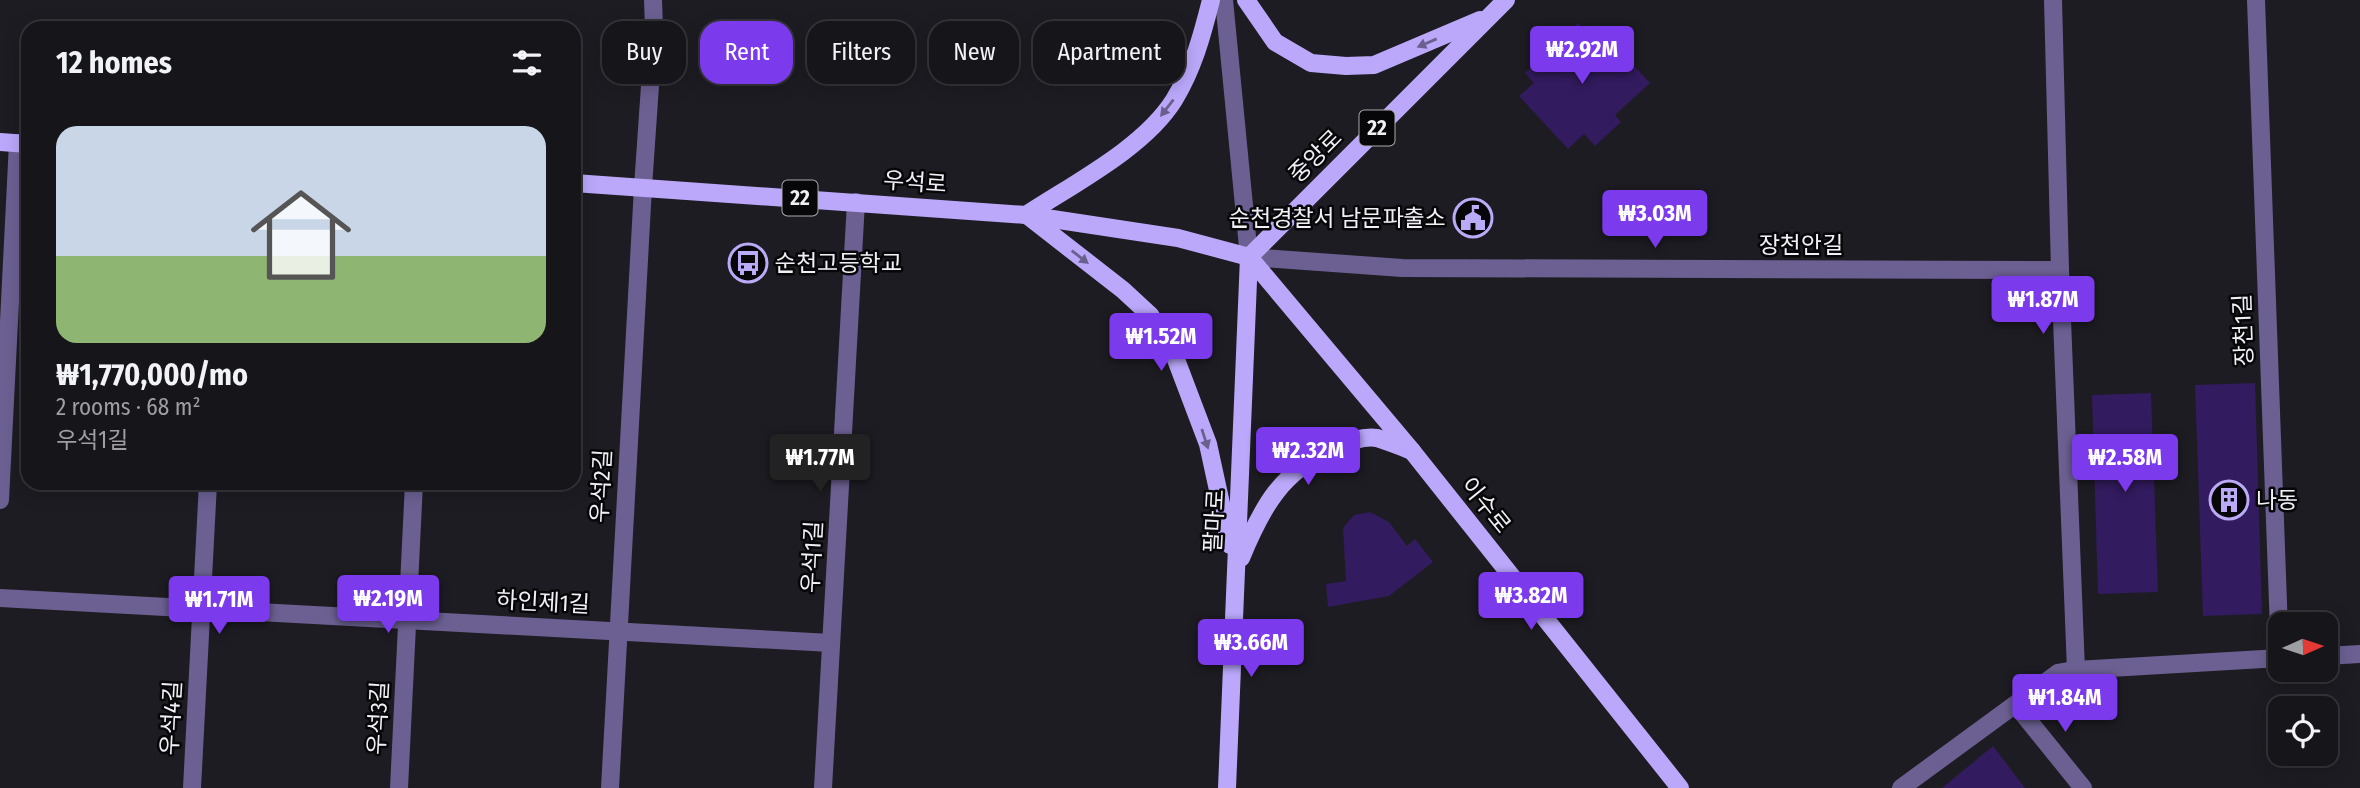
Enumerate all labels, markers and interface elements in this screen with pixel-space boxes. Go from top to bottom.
chip: Buy [602,21,686,84]
chip: Rent [700,21,793,84]
chip: Filters [807,21,915,84]
chip: New [929,21,1019,84]
chip: Apartment [1033,21,1185,84]
pin: ₩2.92M [1525,27,1639,86]
text: ₩2.92M [1546,35,1618,63]
one-way arrow [1416,37,1437,48]
icon: filters [508,44,546,82]
text: 12 homes [56,45,172,81]
one-way arrow [1160,98,1175,116]
road number: 22 [1360,110,1394,146]
street label: 중앙로 [1283,124,1347,188]
street label: 우석로 [882,166,948,198]
icon: home [238,172,364,298]
road number: 22 [782,180,818,216]
pin: ₩3.03M [1598,190,1712,250]
public building icon: 순천경찰서 남문파출소 [1452,197,1494,239]
text: ₩3.03M [1618,199,1692,227]
place label: 순천경찰서 남문파출소 [1229,204,1446,232]
street label: 장천안길 [1759,231,1843,259]
bus stop icon: 순천고등학교 [727,242,769,284]
place label: 순천고등학교 [775,249,902,277]
one-way arrow [1070,249,1088,264]
pin: ₩1.87M [1986,276,2100,336]
text: ₩1.87M [2008,285,2078,313]
street label: 장천1길 [2228,293,2258,367]
pin: ₩1.52M [1104,314,1218,373]
text: ₩1.52M [1125,322,1197,350]
text: ₩1,770,000/mo [56,357,248,393]
text: 2 rooms · 68 m² [56,393,201,421]
text: 우석1길 [56,426,128,454]
one-way arrow [1200,428,1211,449]
pin: ₩2.32M [1251,428,1365,487]
pin: ₩1.77M [763,434,877,494]
pin: ₩2.58M [2068,434,2182,494]
text: ₩2.32M [1272,436,1344,464]
text: ₩1.77M [786,443,855,471]
text: ₩2.58M [2088,443,2162,471]
street label: 우석2길 [585,449,617,523]
street label: 이수로 [1455,472,1517,538]
building icon: 나동 [2208,479,2250,521]
place label: 나동 [2256,486,2298,514]
street label: 팔마로 [1198,489,1230,553]
street label: 우석1길 [796,520,828,594]
pin: ₩3.82M [1474,572,1588,632]
pin: ₩1.71M [162,576,276,636]
pin: ₩2.19M [331,576,445,635]
text: ₩3.82M [1494,581,1568,609]
text: ₩2.19M [353,584,423,612]
text: ₩1.71M [185,585,253,613]
street label: 하인제1길 [496,586,590,618]
north arrow [2268,612,2338,682]
map controls [2268,612,2338,766]
pin: ₩3.66M [1194,620,1308,679]
text: ₩3.66M [1214,628,1288,656]
pin: ₩1.84M [2008,674,2122,734]
street label: 우석4길 [155,680,187,756]
street label: 우석3길 [362,680,394,756]
text: ₩1.84M [2028,683,2102,711]
button: locate [2268,696,2338,766]

